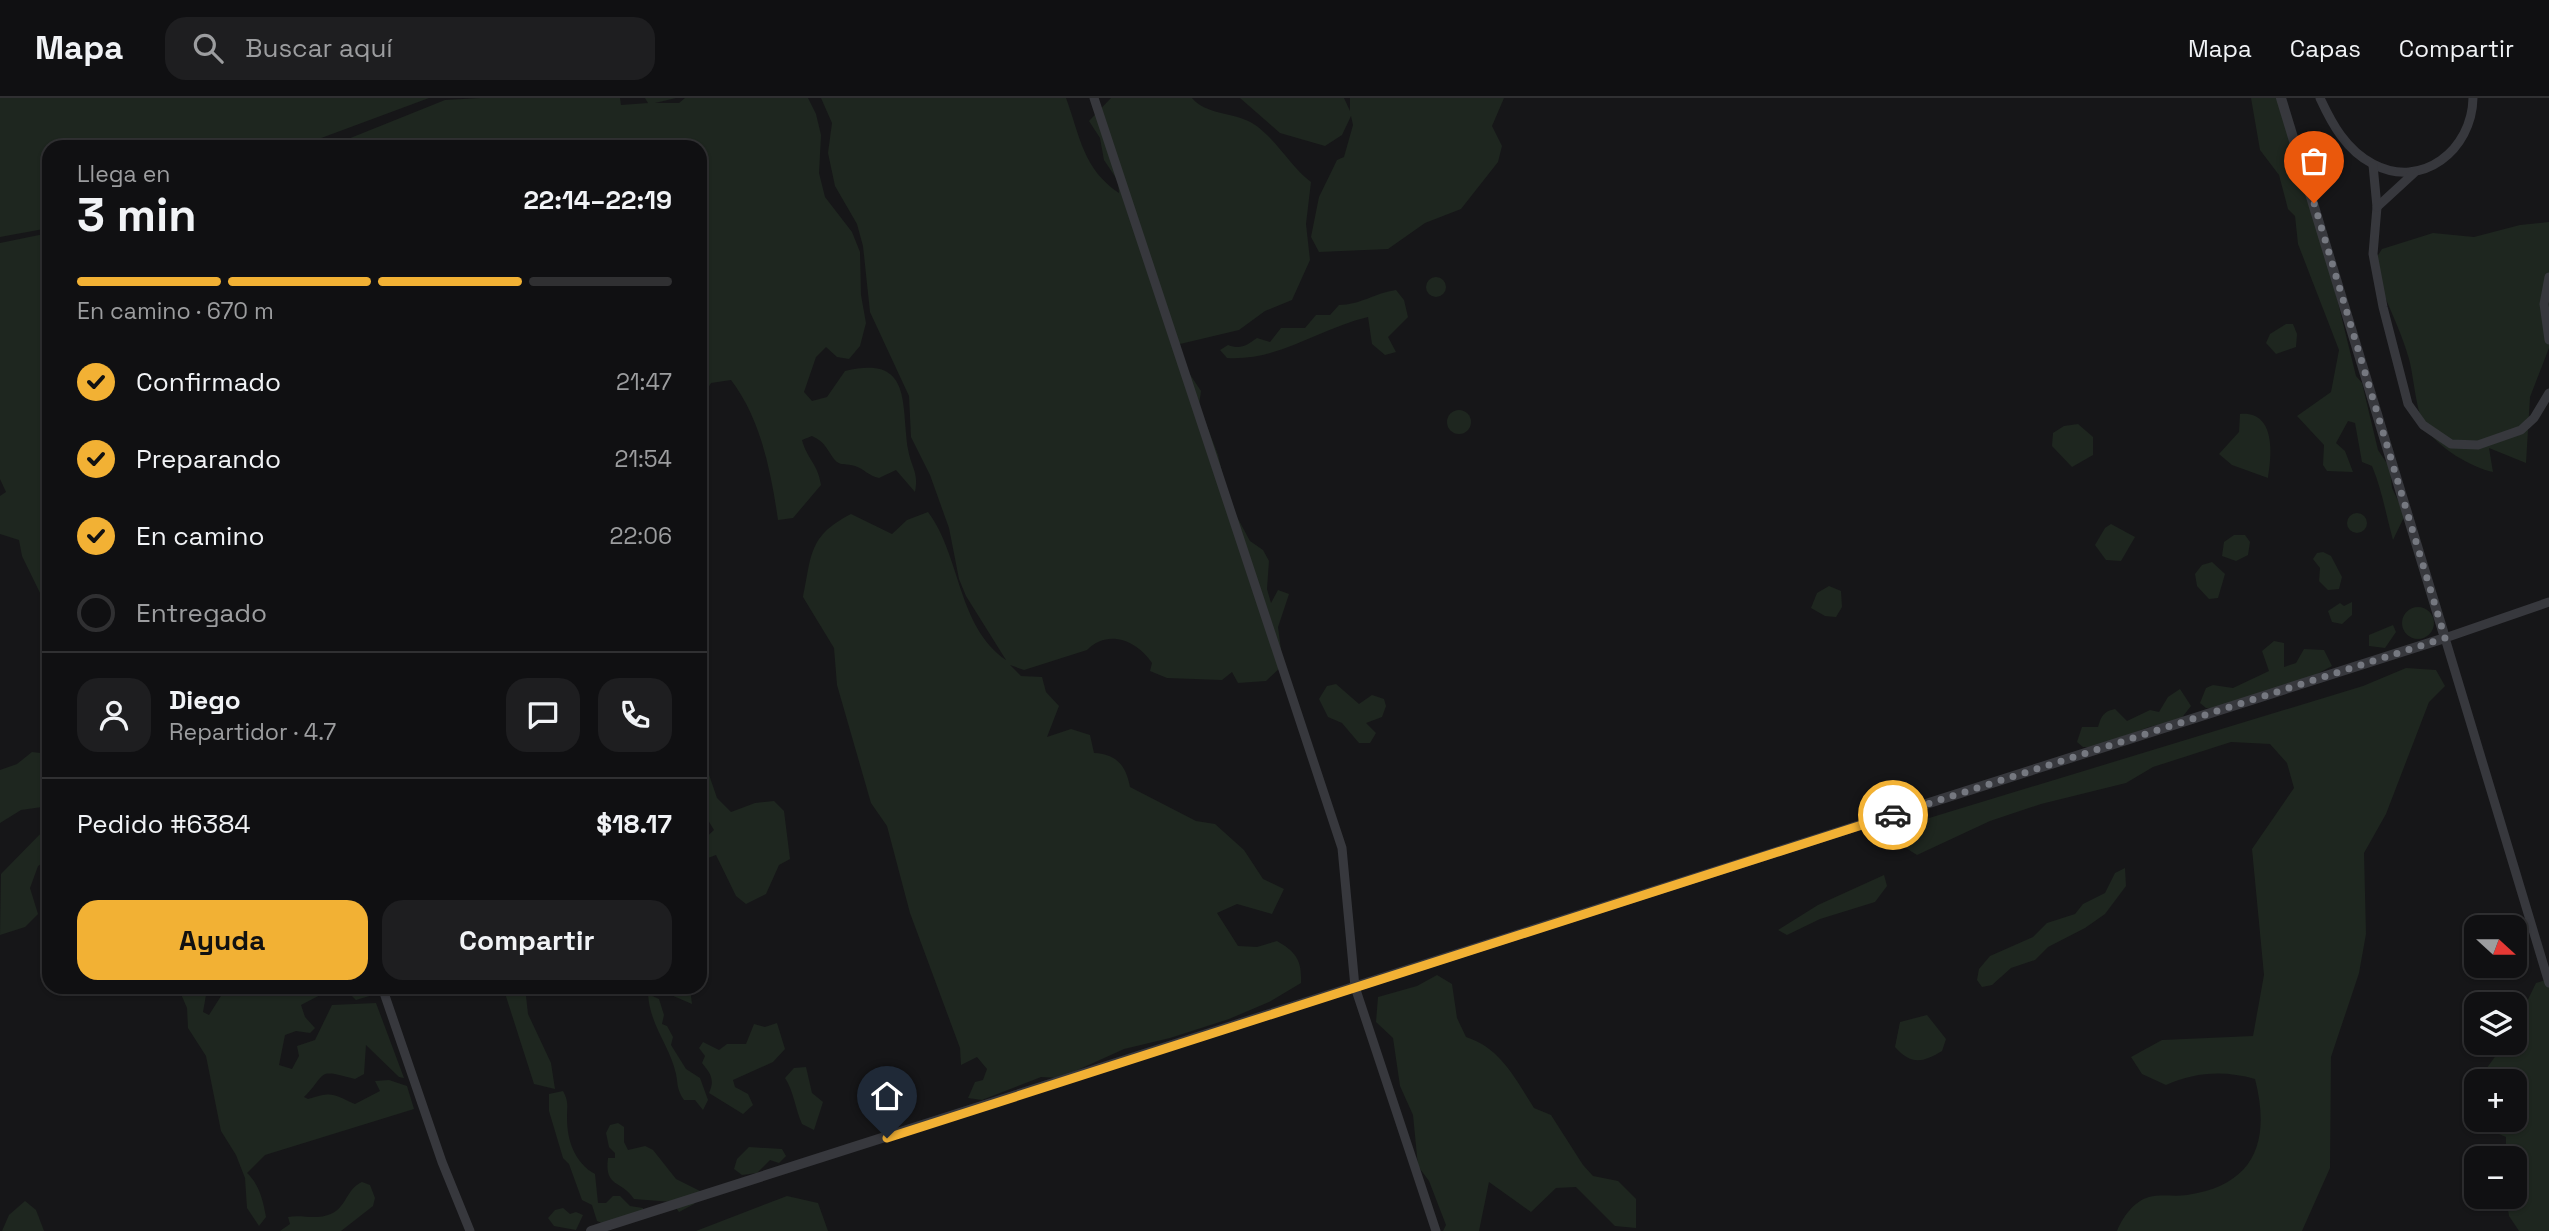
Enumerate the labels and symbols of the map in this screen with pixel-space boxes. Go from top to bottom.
pin [2284,131,2344,203]
courier [1858,780,1928,850]
north arrow [2464,915,2527,978]
pin [857,1066,917,1138]

